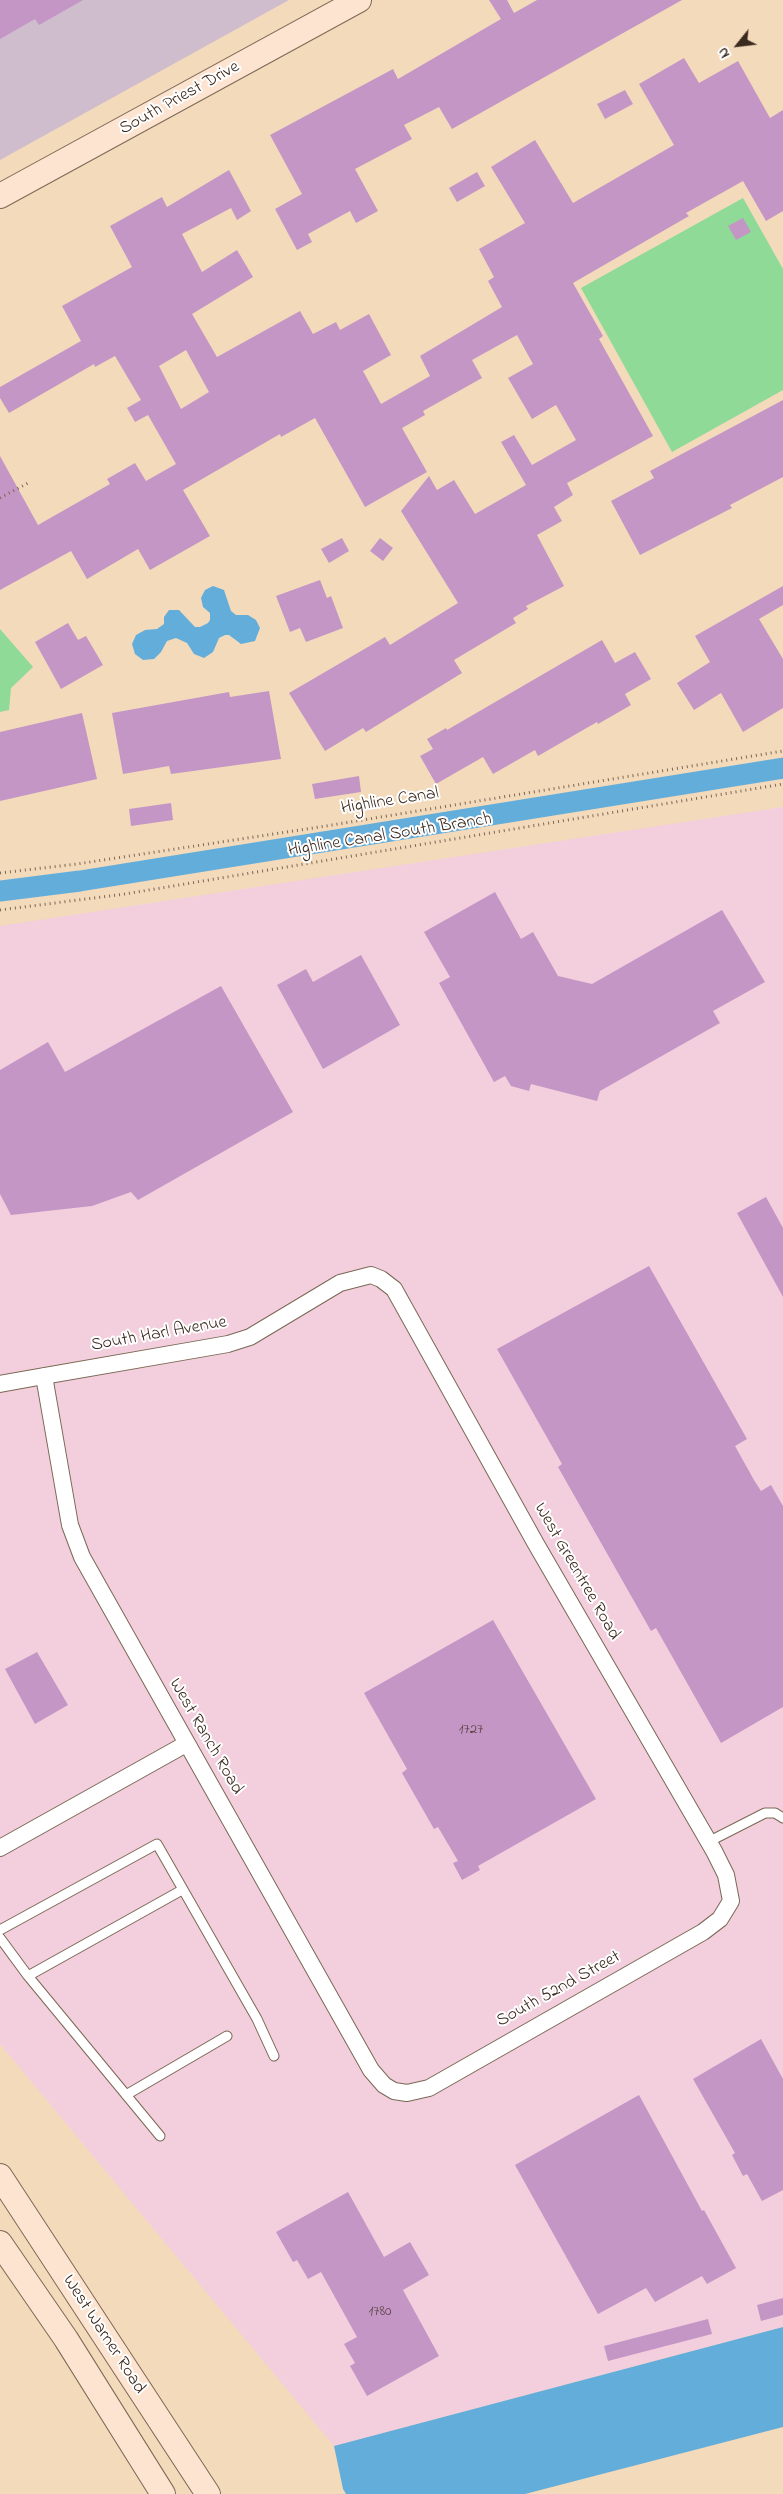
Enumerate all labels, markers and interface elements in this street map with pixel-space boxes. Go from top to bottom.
north arrow [713,20,763,70]
text: N [713,43,736,62]
street label: South Priest Drive [116,57,244,141]
street label: Highline Canal [340,784,440,820]
street label: Highline Canal South Branch [287,809,493,863]
street label: South Harl Avenue [89,1312,229,1358]
street label: West Greentree Road [528,1499,624,1645]
street label: West Ranch Road [163,1675,247,1799]
house number: 1727 [459,1722,483,1740]
street label: South 52nd Street [493,1947,625,2033]
street label: West Warner Road [57,2272,149,2398]
house number: 1780 [368,2304,392,2322]

